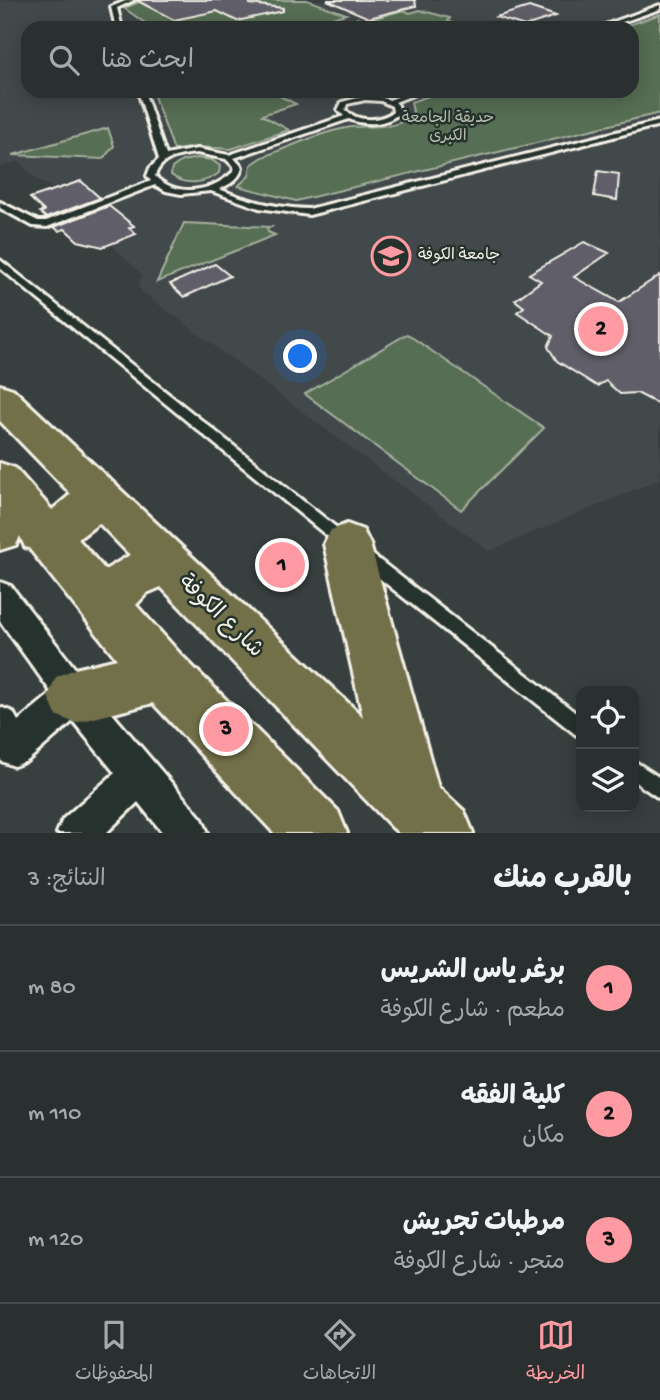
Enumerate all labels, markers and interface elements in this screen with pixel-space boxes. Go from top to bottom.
search box [21,21,639,98]
icon: search [45,41,83,79]
text: ابحث هنا [101,47,194,78]
park label: حديقة الجامعة الكبرى [402,109,494,147]
school or university icon: جامعة الكوفة [370,235,412,277]
place label: جامعة الكوفة [418,246,500,266]
pin: 2 [578,303,624,355]
your location [283,339,317,373]
pin: 1 [259,539,305,591]
street label: شارع الكوفة [172,570,268,664]
map controls [576,686,639,812]
button: locate [576,686,639,749]
pin: 3 [203,703,249,755]
button: layers [576,749,639,812]
text: بالقرب منك [493,864,632,899]
text: النتائج: 3 [28,867,106,894]
text: برغر ياس الشريس [381,957,565,988]
text: 80 m [28,975,75,1002]
text: 1 [604,975,614,1002]
text: مطعم · شارع الكوفة [381,998,565,1025]
text: كلية الفقه [461,1083,565,1114]
text: 110 m [28,1101,81,1128]
text: 2 [603,1101,615,1128]
text: مكان [522,1124,565,1151]
text: مرطبات تجريش [403,1209,565,1240]
text: 120 m [28,1227,83,1254]
text: 3 [603,1227,615,1254]
text: متجر · شارع الكوفة [394,1250,565,1277]
tab: المحفوظات [75,1316,153,1389]
tab: الاتجاهات [303,1316,376,1389]
tab: الخريطة [526,1316,585,1389]

